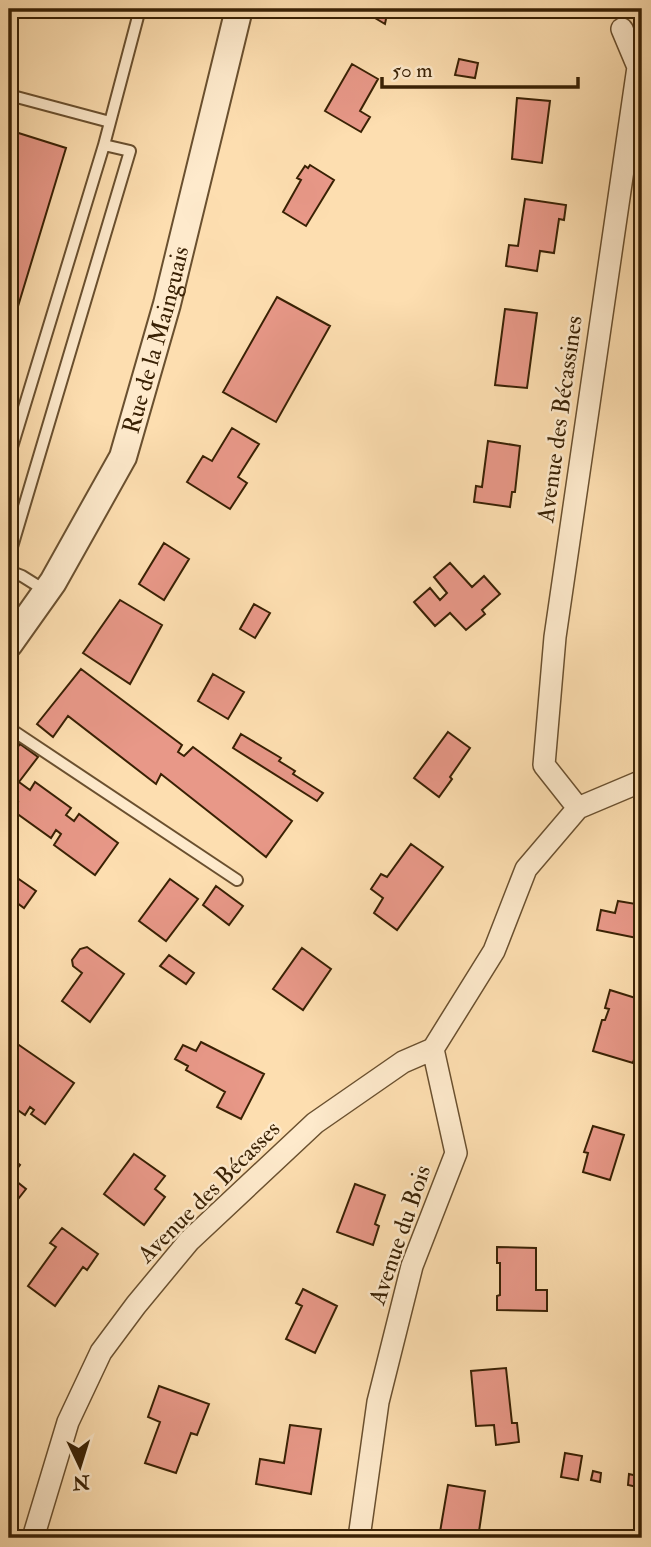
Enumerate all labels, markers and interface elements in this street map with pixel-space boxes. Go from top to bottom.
scale bar [382,46,578,90]
text: 50 m [392,57,433,84]
street label: Rue de la Mainguais [115,243,196,437]
street label: Avenue des Bécassines [530,314,590,525]
street label: Avenue des Bécasses [130,1114,287,1271]
street label: Avenue du Bois [361,1161,438,1310]
north arrow [46,1432,116,1502]
text: N [71,1469,91,1495]

